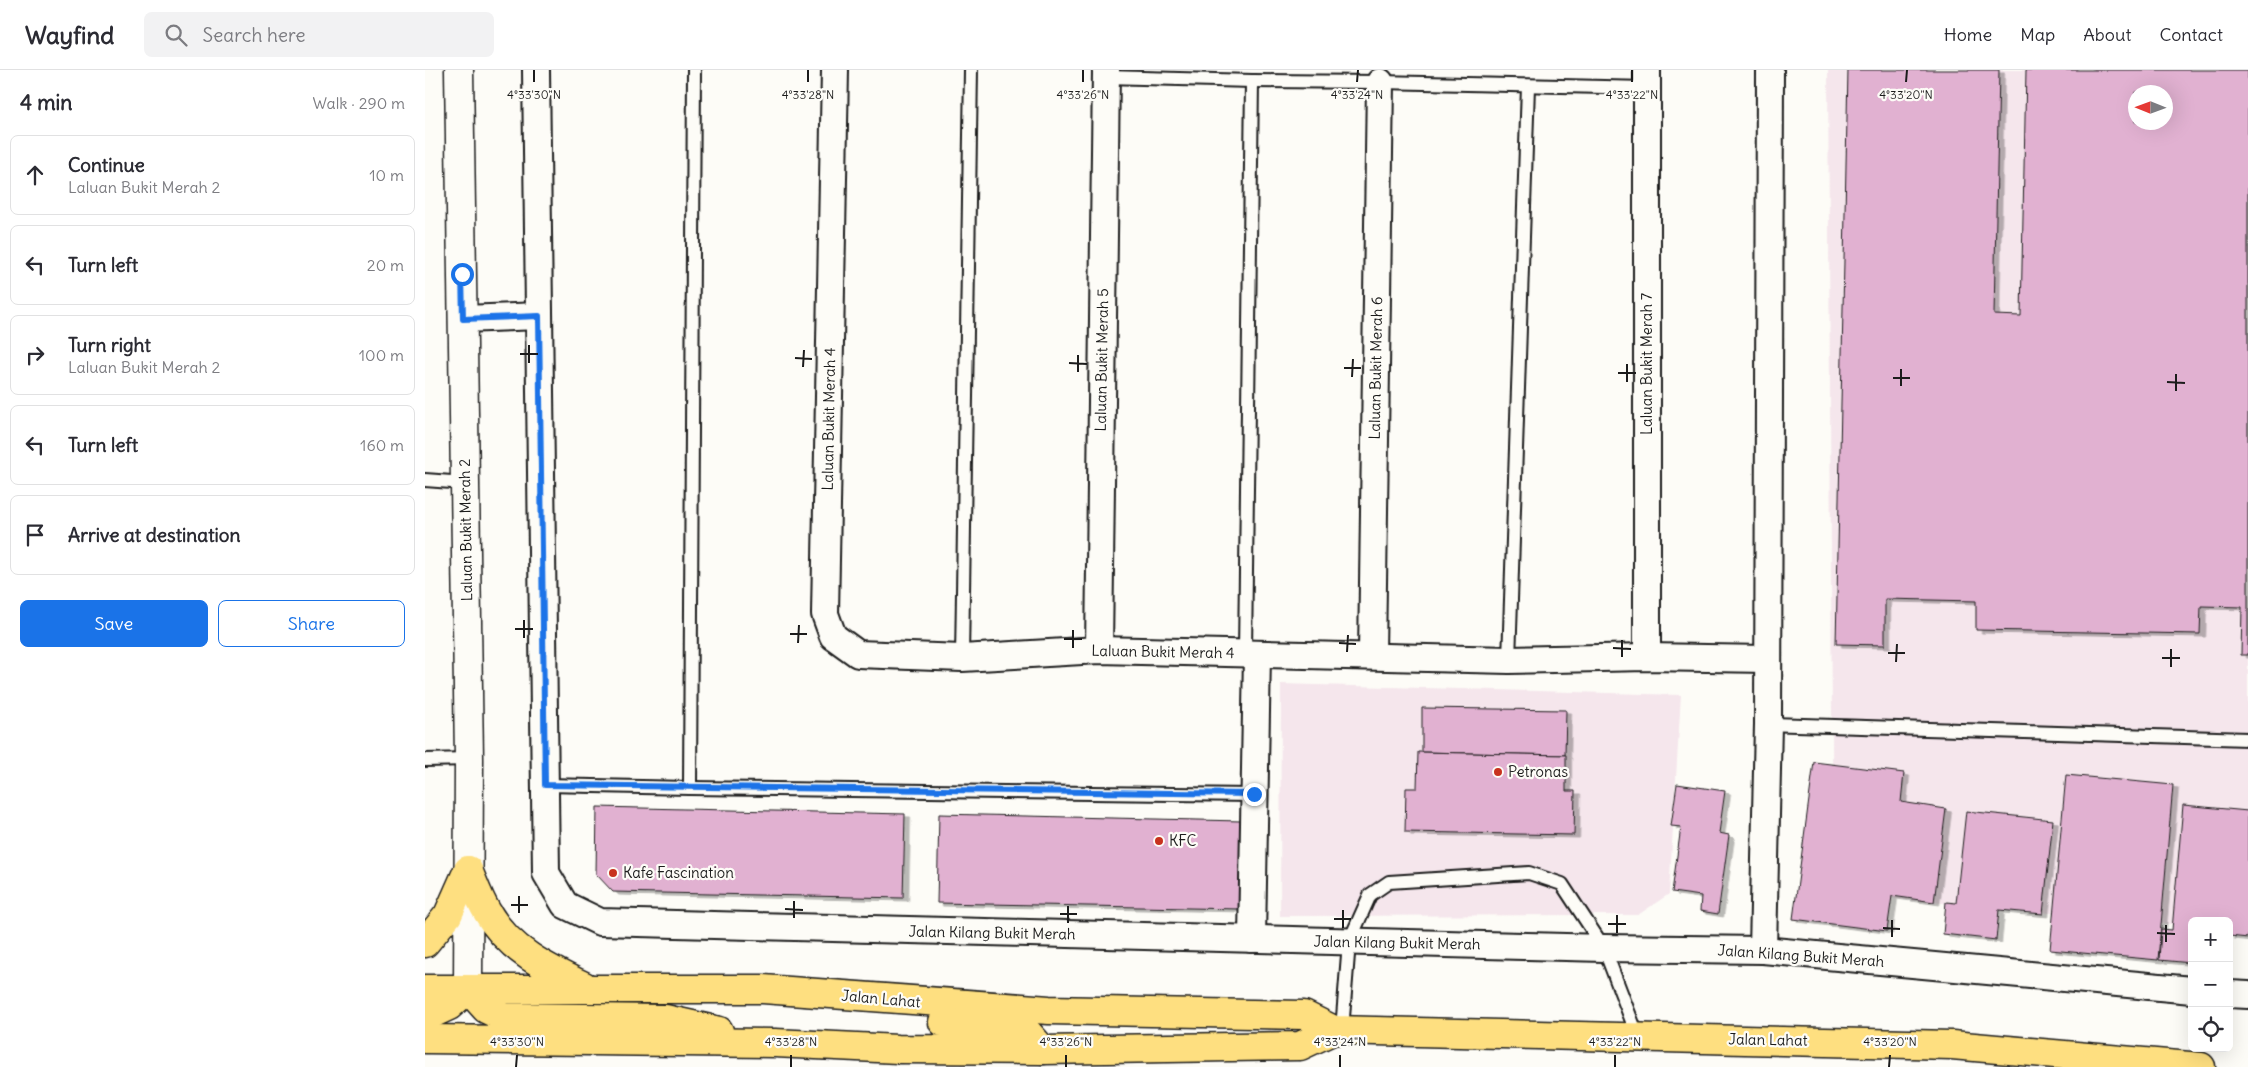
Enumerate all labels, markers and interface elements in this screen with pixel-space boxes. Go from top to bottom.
search box [144,12,494,57]
text: Wayfind [25,20,114,50]
icon: search [162,21,190,49]
text: Search here [202,23,306,47]
text: Home [1944,23,1992,46]
text: Map [2020,23,2055,46]
text: About [2083,23,2131,46]
text: Contact [2159,23,2223,46]
north arrow [2128,85,2173,130]
text: 4°33'30"N [507,87,561,102]
text: 4°33'28"N [782,87,834,102]
text: 4°33'26"N [1057,87,1109,102]
text: 4°33'24"N [1331,87,1383,102]
text: 4°33'22"N [1606,87,1658,102]
text: 4°33'20"N [1879,87,1933,102]
text: 4 min [20,89,72,116]
text: Walk · 290 m [313,93,405,113]
text: Continue [68,153,145,177]
icon: ahead [21,161,49,189]
text: 10 m [369,165,404,185]
text: Laluan Bukit Merah 2 [68,177,220,197]
icon: left [21,251,49,279]
text: Turn left [68,253,138,277]
text: 20 m [367,255,404,275]
route start [451,263,474,286]
street label: Laluan Bukit Merah 5 [1091,288,1112,432]
street label: Laluan Bukit Merah 7 [1637,293,1656,435]
street label: Laluan Bukit Merah 6 [1365,296,1386,440]
text: Turn right [68,333,151,357]
icon: right [21,341,49,369]
text: 100 m [359,345,404,365]
street label: Laluan Bukit Merah 4 [818,347,839,491]
text: Laluan Bukit Merah 2 [68,357,220,377]
icon: left [21,431,49,459]
text: Turn left [68,433,138,457]
text: 160 m [360,435,404,455]
street label: Laluan Bukit Merah 2 [455,458,476,602]
icon: arrive [21,521,49,549]
text: Arrive at destination [68,523,241,547]
button: Save [20,600,208,647]
button: Share [218,600,405,647]
street label: Laluan Bukit Merah 4 [1091,641,1235,662]
place label: Petronas [1508,762,1568,781]
marker: Petronas [1492,766,1504,778]
route end [1243,783,1266,806]
place label: KFC [1169,831,1197,850]
marker: KFC [1153,835,1165,847]
place label: Kafe Fascination [623,863,734,882]
marker: Kafe Fascination [607,867,619,879]
map controls [2188,917,2233,1052]
button: + [2188,917,2233,962]
street label: Jalan Kilang Bukit Merah [908,922,1076,943]
street label: Jalan Kilang Bukit Merah [1313,932,1481,953]
street label: Jalan Kilang Bukit Merah [1717,940,1885,971]
button: − [2188,962,2233,1007]
street label: Jalan Lahat [841,986,921,1011]
button: locate [2188,1007,2233,1052]
street label: Jalan Lahat [1728,1029,1808,1050]
text: 4°33'30"N [490,1034,544,1049]
text: 4°33'28"N [765,1034,817,1049]
text: 4°33'26"N [1040,1034,1092,1049]
text: 4°33'24"N [1314,1034,1366,1049]
text: 4°33'22"N [1589,1034,1641,1049]
text: 4°33'20"N [1863,1034,1917,1049]

